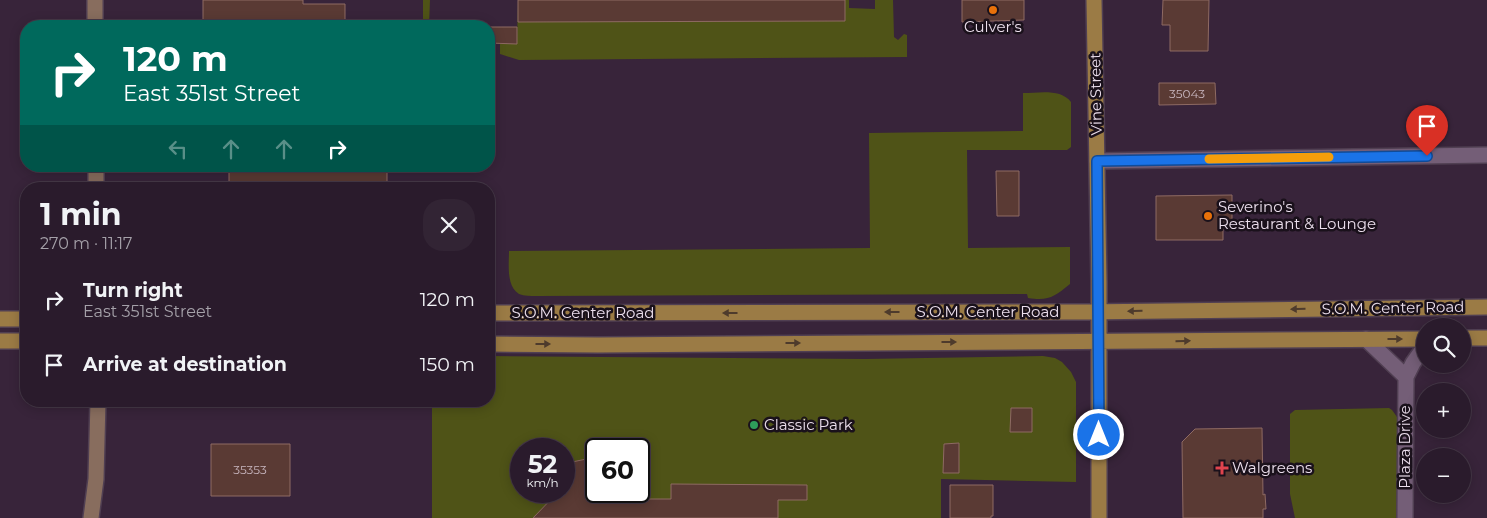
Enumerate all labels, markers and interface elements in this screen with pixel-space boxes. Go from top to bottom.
marker: Culver's [987,4,999,16]
place label: Culver's [964,17,1022,36]
text: 120 m [123,37,228,80]
icon: right [40,40,105,105]
street label: Vine Street [1085,52,1106,136]
text: East 351st Street [123,80,301,107]
house number: 35043 [1169,86,1205,101]
pin [1406,105,1448,156]
icon: arrive [1413,112,1441,140]
icon: left [164,135,192,163]
icon: ahead [217,135,245,163]
icon: ahead [270,135,298,163]
icon: right [323,135,351,163]
text: 1 min [40,196,121,233]
place label: Severino's Restaurant & Lounge [1218,197,1376,233]
button: close [423,199,475,251]
marker: Severino's Restaurant & Lounge [1202,210,1214,222]
text: 270 m · 11:17 [40,234,132,253]
text: Turn right [83,279,183,302]
icon: right [40,286,68,314]
text: 120 m [420,288,475,311]
street label: S.O.M. Center Road [1321,297,1465,318]
text: East 351st Street [83,302,212,321]
street label: S.O.M. Center Road [917,302,1059,321]
street label: S.O.M. Center Road [512,303,654,322]
one-way arrow [1290,305,1306,313]
one-way arrow [1127,307,1143,315]
one-way arrow [884,308,900,316]
one-way arrow [721,309,737,317]
map controls [1416,318,1471,503]
button: search [1416,318,1471,373]
one-way arrow [1388,335,1404,343]
one-way arrow [1175,337,1191,345]
one-way arrow [942,338,958,346]
one-way arrow [785,339,801,347]
one-way arrow [535,340,551,348]
icon: arrive [40,351,68,379]
text: Arrive at destination [83,353,287,376]
text: 150 m [420,353,475,376]
button: + [1416,383,1471,438]
street label: Plaza Drive [1395,405,1414,489]
position arrow [1072,408,1124,460]
place label: Classic Park [764,415,853,434]
marker: Classic Park [748,419,760,431]
speed limit sign: 60 [585,438,650,503]
button: − [1416,448,1471,503]
text: 52 [528,449,557,479]
place label: Walgreens [1232,458,1312,477]
house number: 35353 [233,462,267,477]
marker: Walgreens [1216,462,1228,474]
text: km/h [526,475,559,490]

